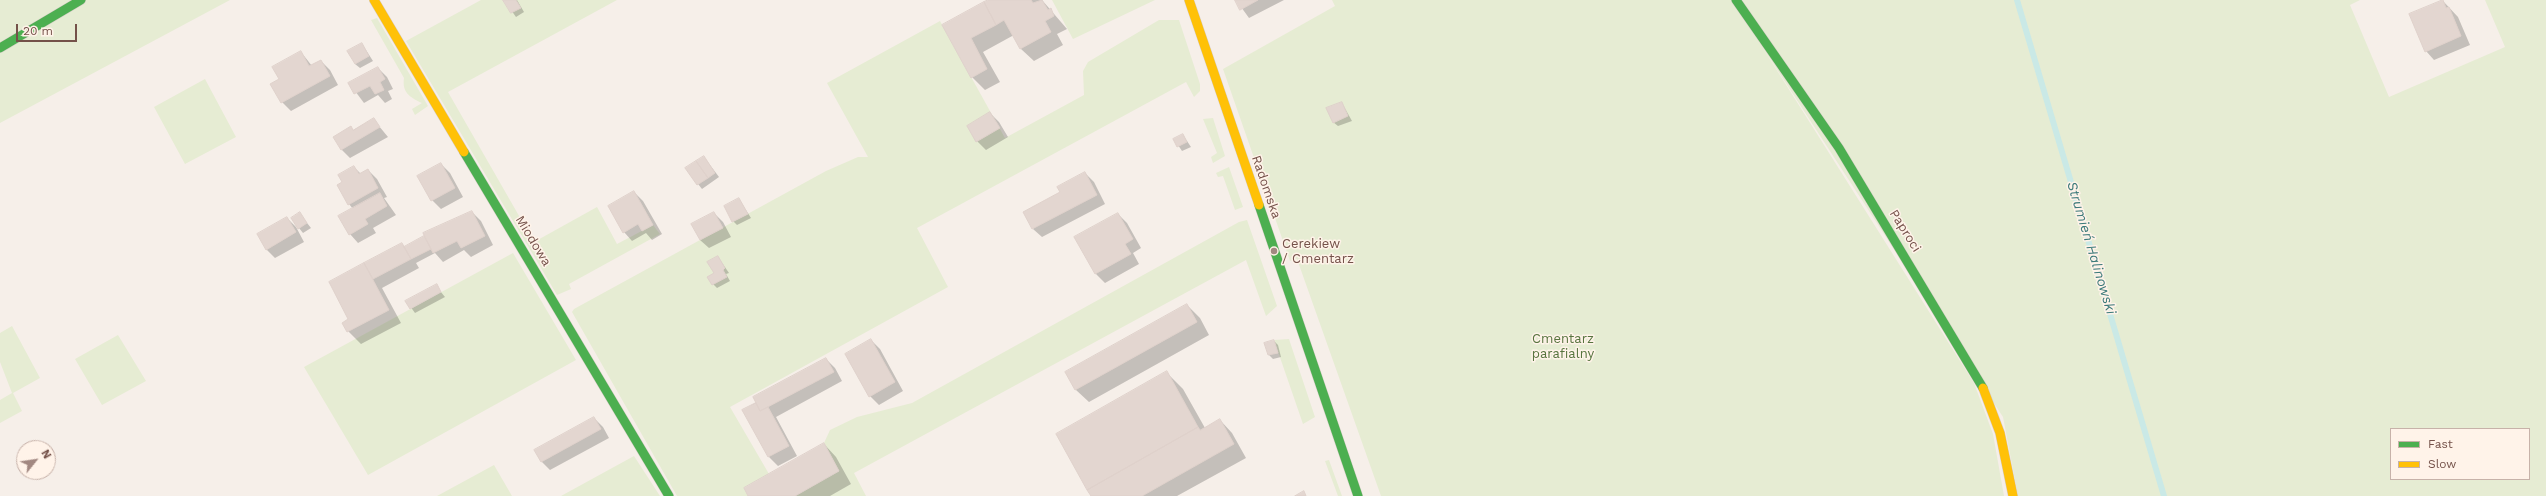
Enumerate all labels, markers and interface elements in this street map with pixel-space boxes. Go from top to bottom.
scale bar [18,16,79,42]
text: 20 m [23,24,53,38]
street label: Radomska [1248,153,1284,221]
water label: Strumień Halinowski [2063,179,2119,317]
street label: Paproci [1886,207,1924,255]
street label: Miodowa [512,213,554,269]
place label: Cerekiew / Cmentarz [1282,236,1354,267]
marker: Cerekiew / Cmentarz [1269,246,1279,256]
park label: Cmentarz parafialny [1532,331,1594,362]
legend [2390,428,2530,480]
text: Fast [2428,437,2453,451]
north arrow [16,440,56,480]
text: N [38,447,54,461]
text: Slow [2428,457,2456,471]

